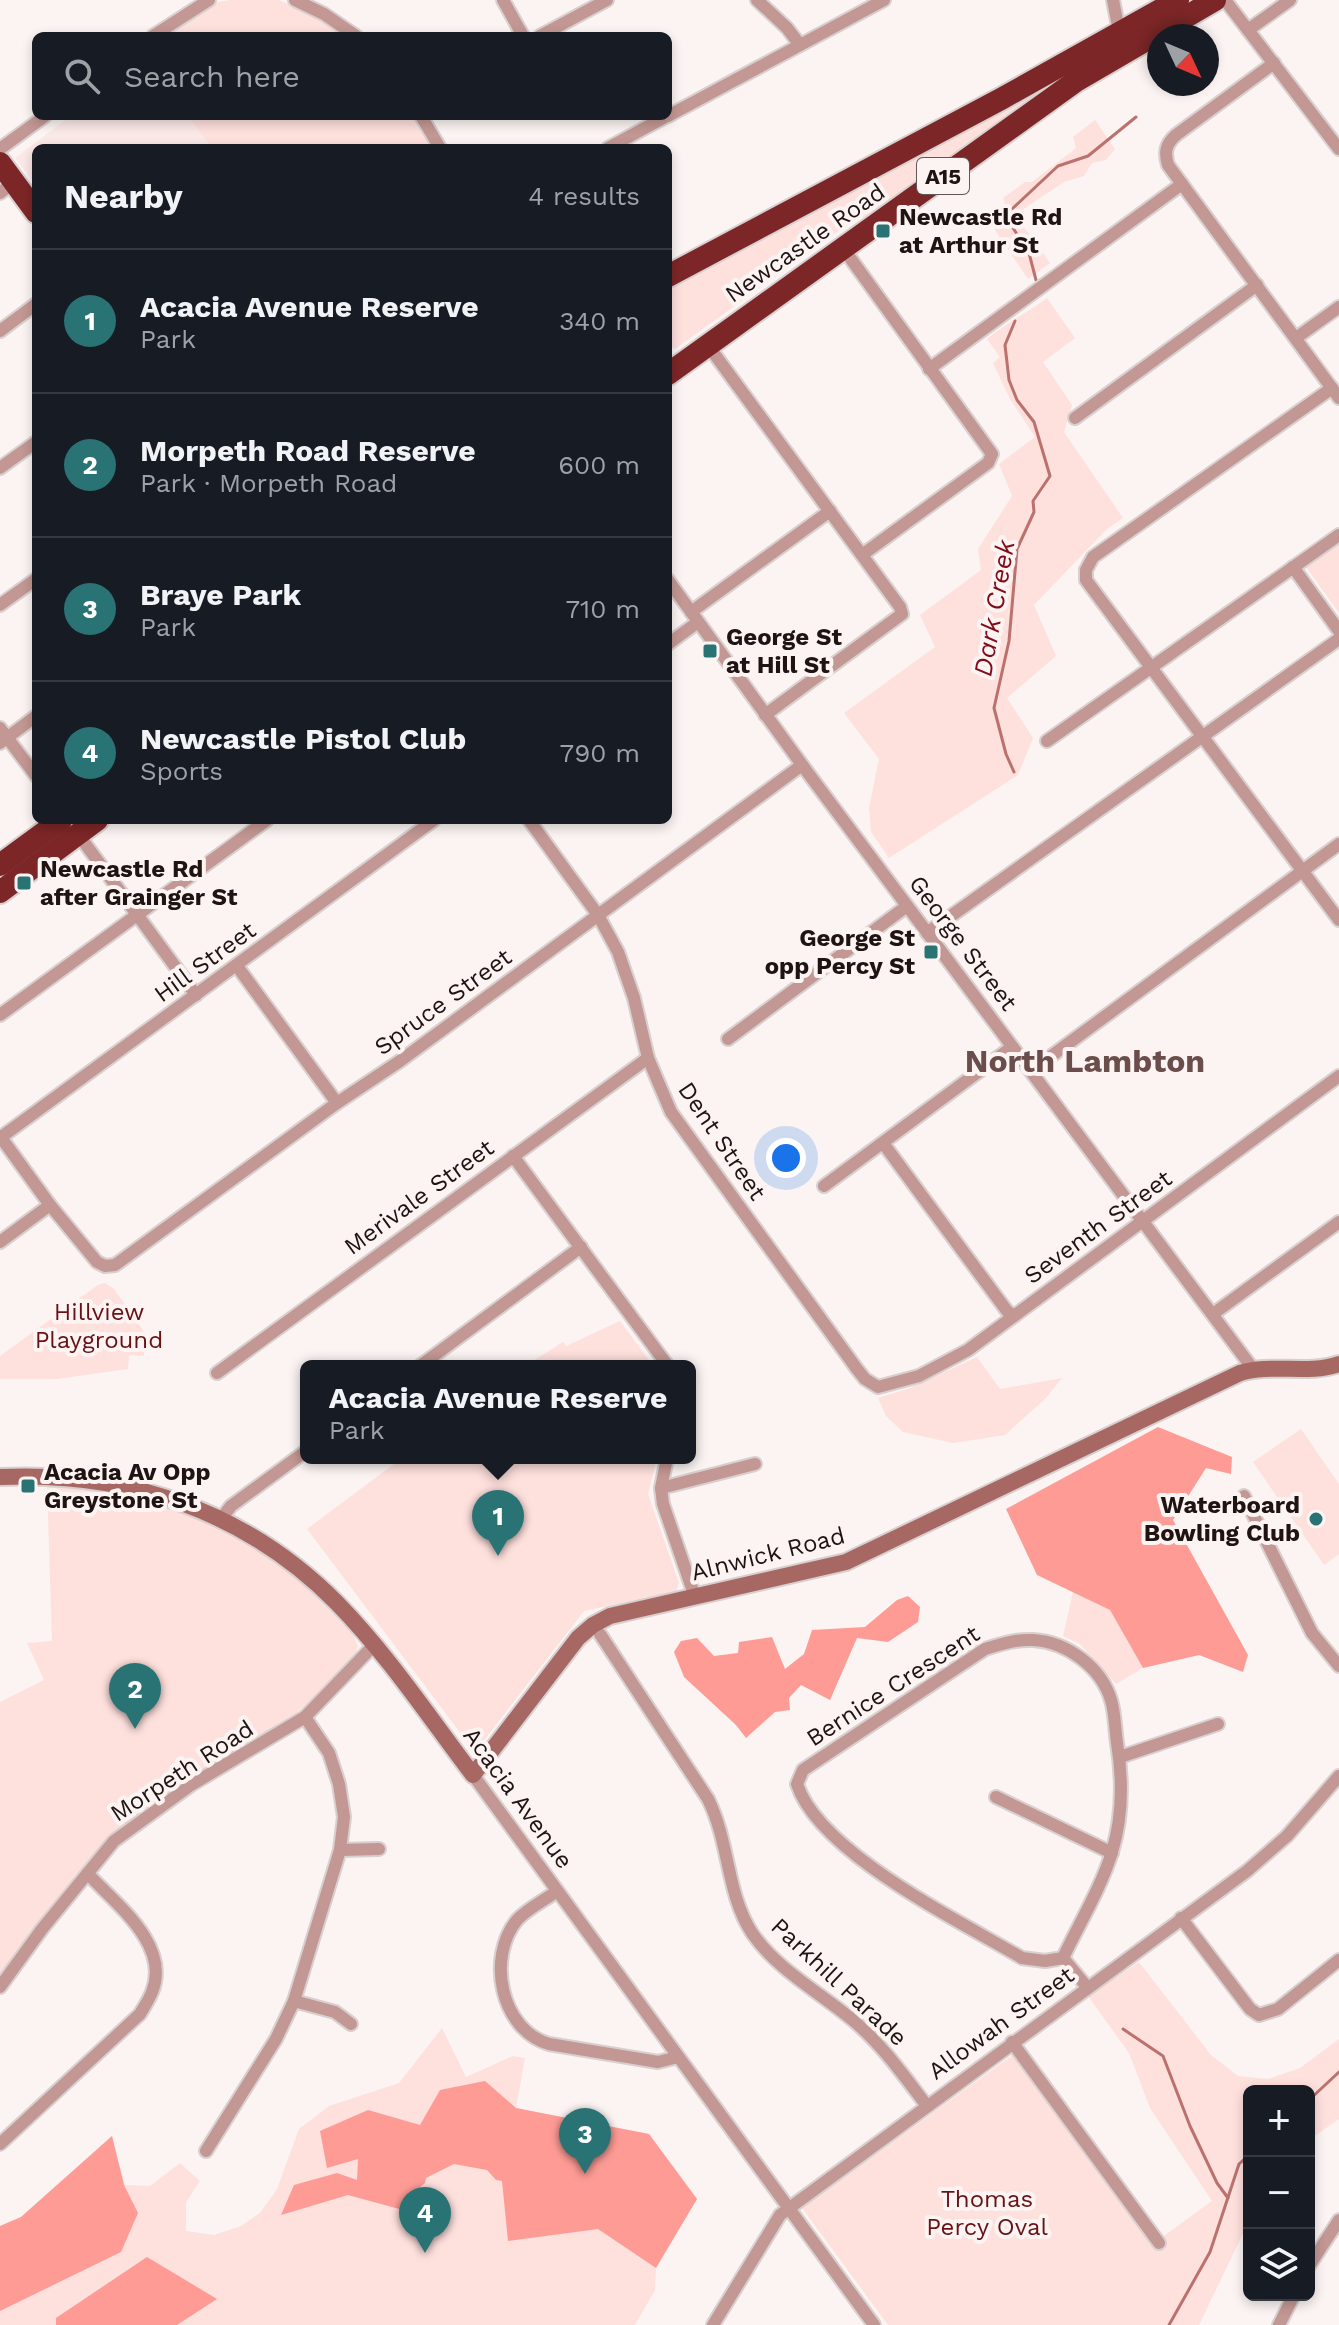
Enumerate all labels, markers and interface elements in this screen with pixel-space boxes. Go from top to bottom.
north arrow [1147,24,1219,96]
search box [32,32,672,120]
icon: search [60,54,104,98]
text: Search here [124,59,300,94]
road number: A15 [917,158,969,194]
text: Nearby [64,176,183,216]
street label: Newcastle Road [720,178,890,308]
text: 4 results [528,181,640,211]
place label: Newcastle Rd at Arthur St [899,203,1062,259]
marker: Newcastle Rd at Arthur St [874,222,892,240]
text: Acacia Avenue Reserve [140,289,479,324]
text: 1 [84,306,96,336]
text: 340 m [559,306,640,336]
text: Park [140,324,196,354]
text: Morpeth Road Reserve [140,433,476,468]
text: 2 [82,450,98,480]
text: 600 m [558,450,640,480]
text: Park · Morpeth Road [140,468,397,498]
water label: Dark Creek [967,537,1021,678]
text: Braye Park [140,577,301,612]
text: 3 [82,594,98,624]
text: 710 m [565,594,640,624]
text: Park [140,612,196,642]
place label: George St at Hill St [726,623,842,679]
marker: George St at Hill St [701,642,719,660]
text: Newcastle Pistol Club [140,721,466,756]
text: 4 [82,738,98,768]
text: 790 m [560,738,640,768]
text: Sports [140,756,223,786]
place label: Newcastle Rd after Grainger St [40,855,238,911]
street label: George Street [903,870,1023,1016]
marker: Newcastle Rd after Grainger St [15,874,33,892]
street label: Hill Street [149,916,261,1008]
place label: George St opp Percy St [765,924,916,980]
street label: Spruce Street [369,943,517,1061]
marker: George St opp Percy St [922,943,940,961]
district label: North Lambton [965,1042,1205,1080]
street label: Dent Street [672,1077,772,1205]
street label: Merivale Street [339,1133,499,1261]
your location [766,1138,806,1178]
street label: Seventh Street [1019,1164,1177,1290]
park label: Hillview Playground [35,1298,163,1354]
popup [300,1360,696,1464]
text: Acacia Avenue Reserve [329,1380,667,1415]
text: Park [329,1415,385,1445]
place label: Acacia Av Opp Greystone St [44,1458,211,1514]
marker: Acacia Av Opp Greystone St [19,1477,37,1495]
pin: 1 [472,1490,524,1556]
place label: Waterboard Bowling Club [1144,1491,1300,1547]
marker: Waterboard Bowling Club [1307,1510,1325,1528]
street label: Alnwick Road [688,1521,848,1587]
street label: Bernice Crescent [801,1620,985,1752]
pin: 2 [109,1663,161,1729]
street label: Morpeth Road [105,1714,259,1828]
street label: Acacia Avenue [457,1722,579,1874]
street label: Parkhill Parade [765,1912,913,2052]
street label: Allowah Street [923,1961,1079,2085]
map controls [1243,2085,1315,2301]
button: + [1243,2085,1315,2157]
pin: 3 [559,2108,611,2174]
button: − [1243,2157,1315,2229]
park label: Thomas Percy Oval [926,2185,1048,2241]
pin: 4 [399,2187,451,2253]
button: layers [1243,2229,1315,2301]

